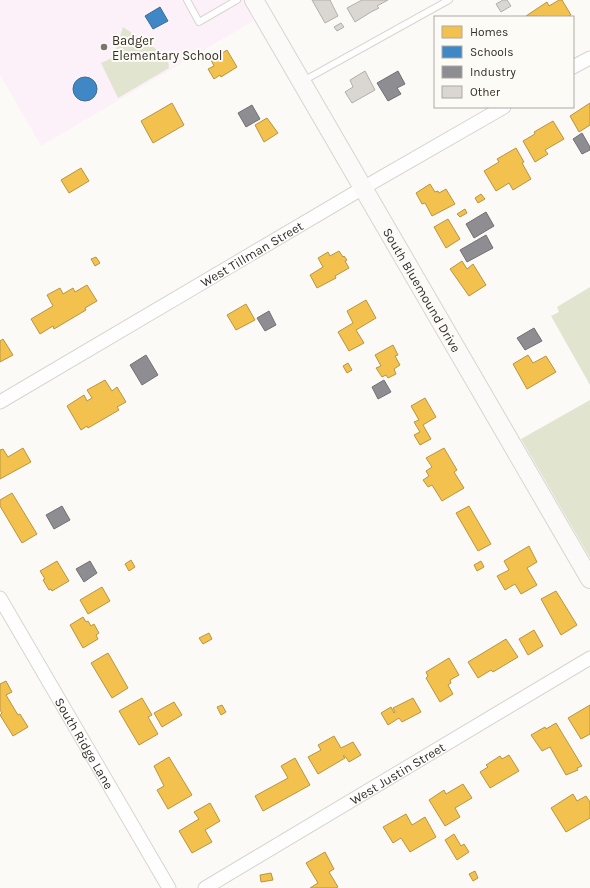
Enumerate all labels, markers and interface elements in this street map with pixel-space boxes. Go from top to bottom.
legend [434,16,574,108]
text: Homes [470,25,508,39]
place label: Badger Elementary School [112,33,222,63]
marker: Badger Elementary School [99,42,109,52]
text: Schools [470,45,513,59]
text: Industry [470,65,516,79]
text: Other [470,85,501,99]
street label: West Tillman Street [198,218,306,290]
street label: South Bluemound Drive [380,225,464,355]
street label: South Ridge Lane [52,695,117,792]
street label: West Justin Street [347,739,448,808]

